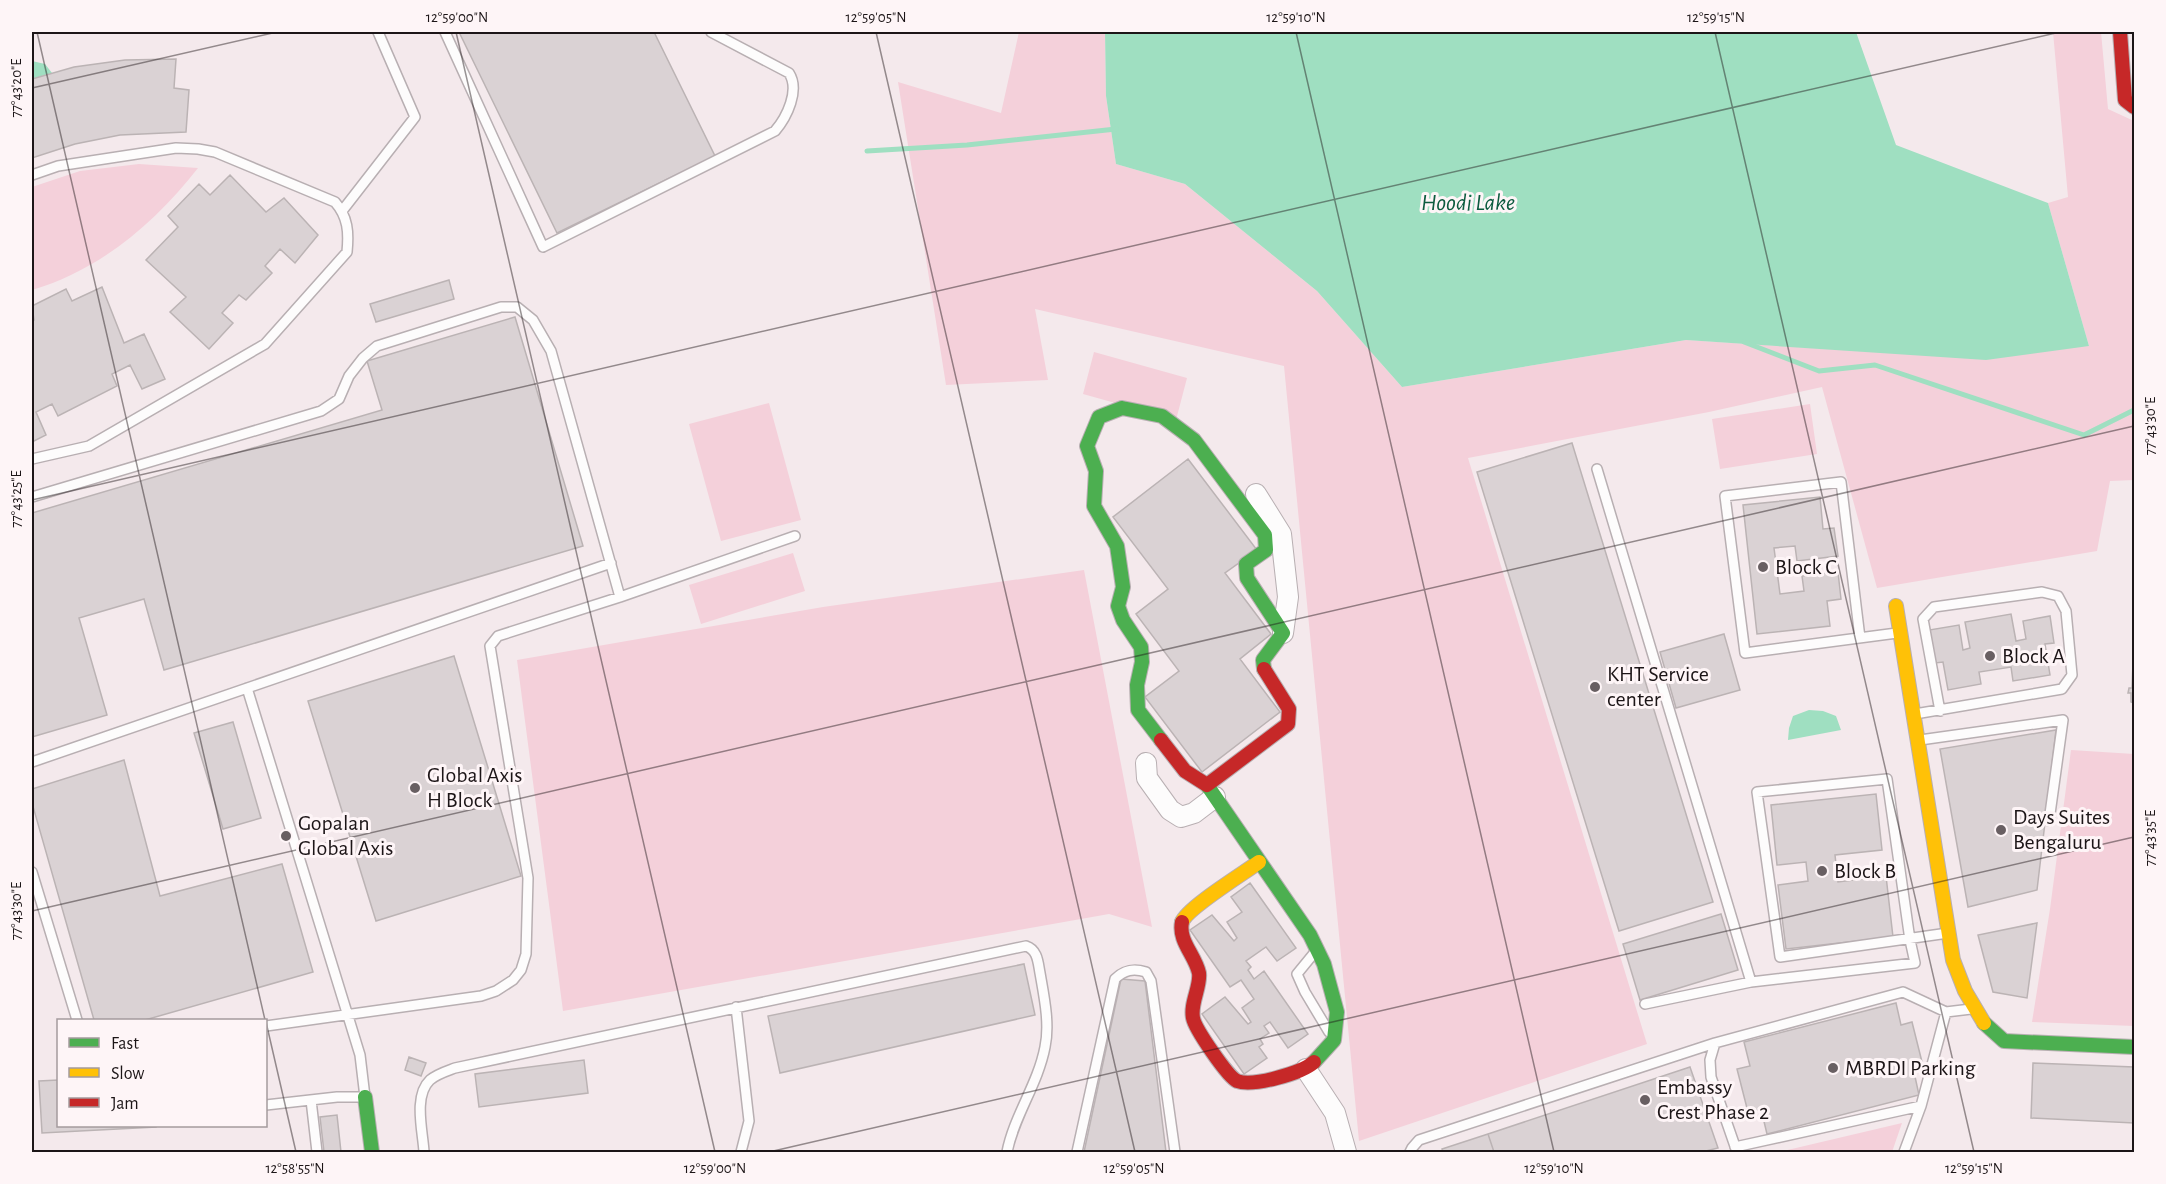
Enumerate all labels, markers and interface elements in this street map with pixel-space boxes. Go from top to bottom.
text: 12°59'00"N [426,10,488,25]
text: 12°59'05"N [846,10,906,25]
text: 12°59'10"N [1266,10,1326,25]
text: 12°59'15"N [1687,10,1745,25]
text: 77°43'20"E [9,59,24,117]
water label: Hoodi Lake [1421,191,1515,215]
text: 77°43'30"E [2143,397,2158,455]
text: 77°43'25"E [9,470,24,528]
place label: Block C [1775,556,1837,578]
marker: Block C [1756,560,1770,574]
place label: Block A [2002,645,2065,667]
marker: Block A [1983,649,1997,663]
place label: KHT Service center [1607,663,1709,710]
marker: KHT Service center [1588,680,1602,694]
place label: Global Axis H Block [427,764,523,811]
marker: Global Axis H Block [408,781,422,795]
place label: Days Suites Bengaluru [2013,806,2110,853]
text: 77°43'35"E [2143,810,2158,866]
place label: Gopalan Global Axis [298,812,394,859]
marker: Days Suites Bengaluru [1994,823,2008,837]
marker: Gopalan Global Axis [279,829,293,843]
place label: Block B [1834,860,1896,882]
marker: Block B [1815,864,1829,878]
text: 77°43'30"E [9,882,24,940]
legend [57,1019,267,1127]
text: Fast [111,1035,139,1053]
place label: MBRDI Parking [1845,1057,1976,1079]
marker: MBRDI Parking [1826,1061,1840,1075]
text: Slow [111,1065,144,1083]
place label: Embassy Crest Phase 2 [1657,1076,1769,1123]
marker: Embassy Crest Phase 2 [1638,1093,1652,1107]
text: Jam [111,1095,139,1113]
text: 12°58'55"N [265,1161,325,1176]
text: 12°59'00"N [684,1161,746,1176]
text: 12°59'05"N [1104,1161,1164,1176]
text: 12°59'10"N [1524,1161,1584,1176]
text: 12°59'15"N [1945,1161,2003,1176]

